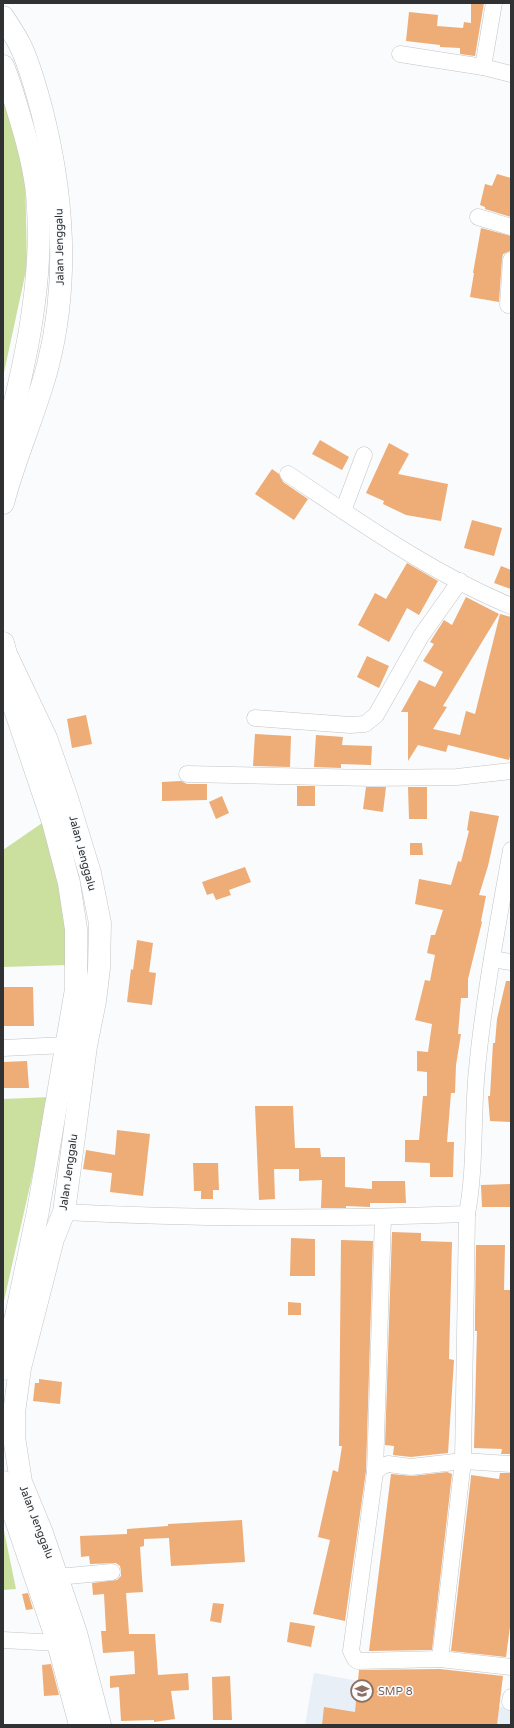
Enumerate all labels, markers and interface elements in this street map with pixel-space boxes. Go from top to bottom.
street label: Jalan Jenggalu [52,208,67,286]
street label: Jalan Jenggalu [66,814,99,892]
street label: Jalan Jenggalu [57,1133,80,1211]
street label: Jalan Jenggalu [17,1484,56,1561]
school or university icon: SMP 8 [349,1678,375,1704]
place label: SMP 8 [378,1685,413,1698]

